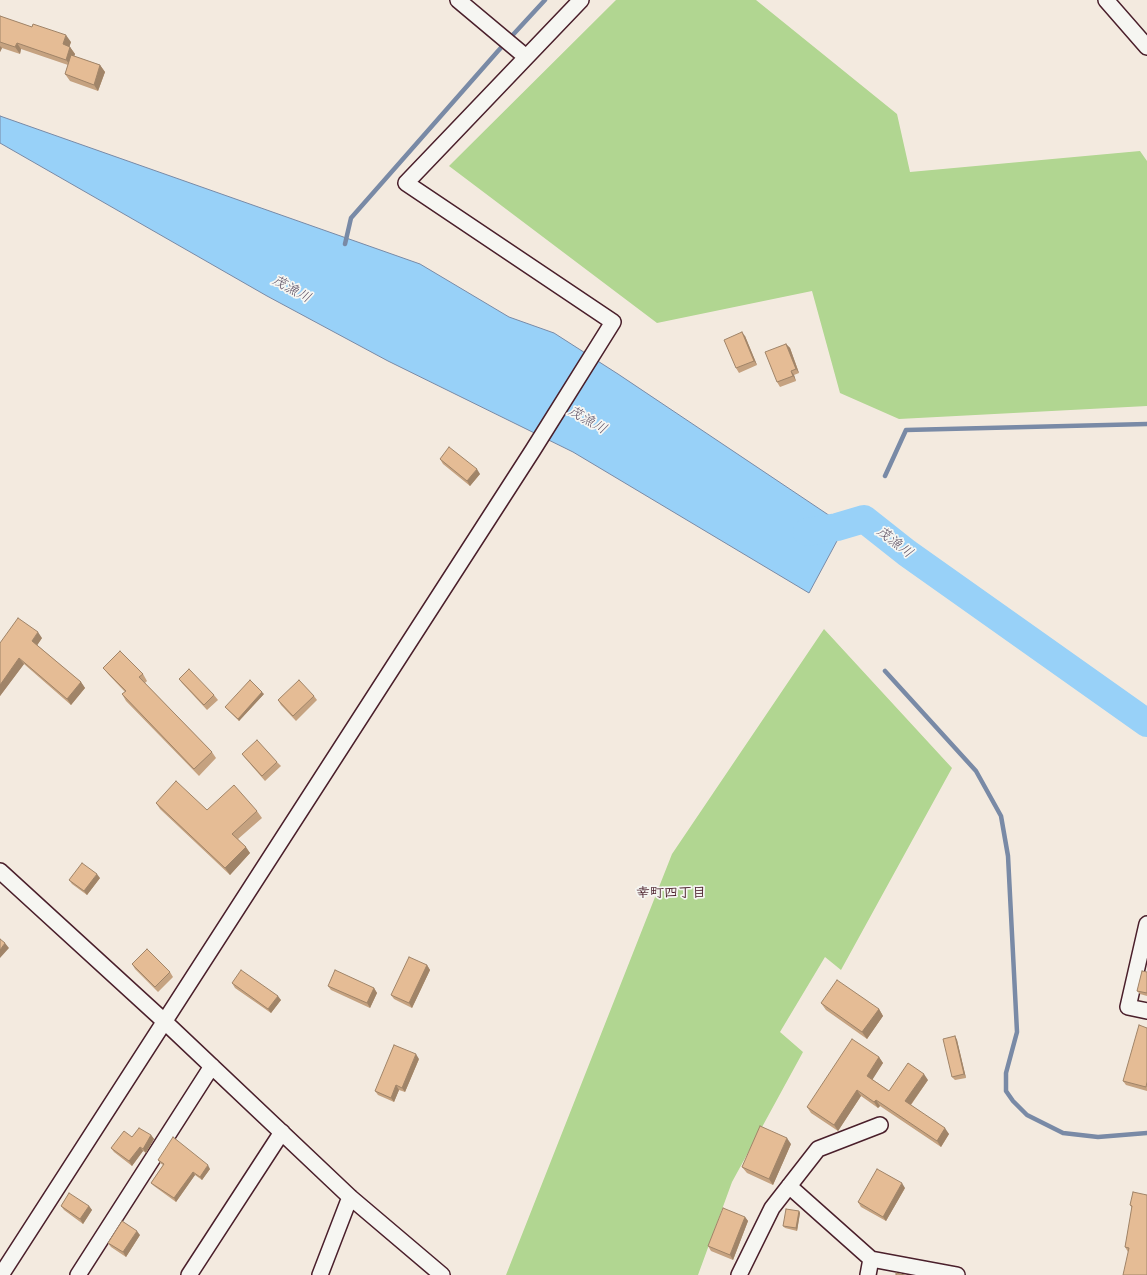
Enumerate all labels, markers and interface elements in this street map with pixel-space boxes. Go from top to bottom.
water label: 茂漁川 [269,272,313,308]
water label: 茂漁川 [565,403,609,439]
water label: 茂漁川 [872,523,916,563]
district label: 幸町四丁目 [636,886,706,902]

